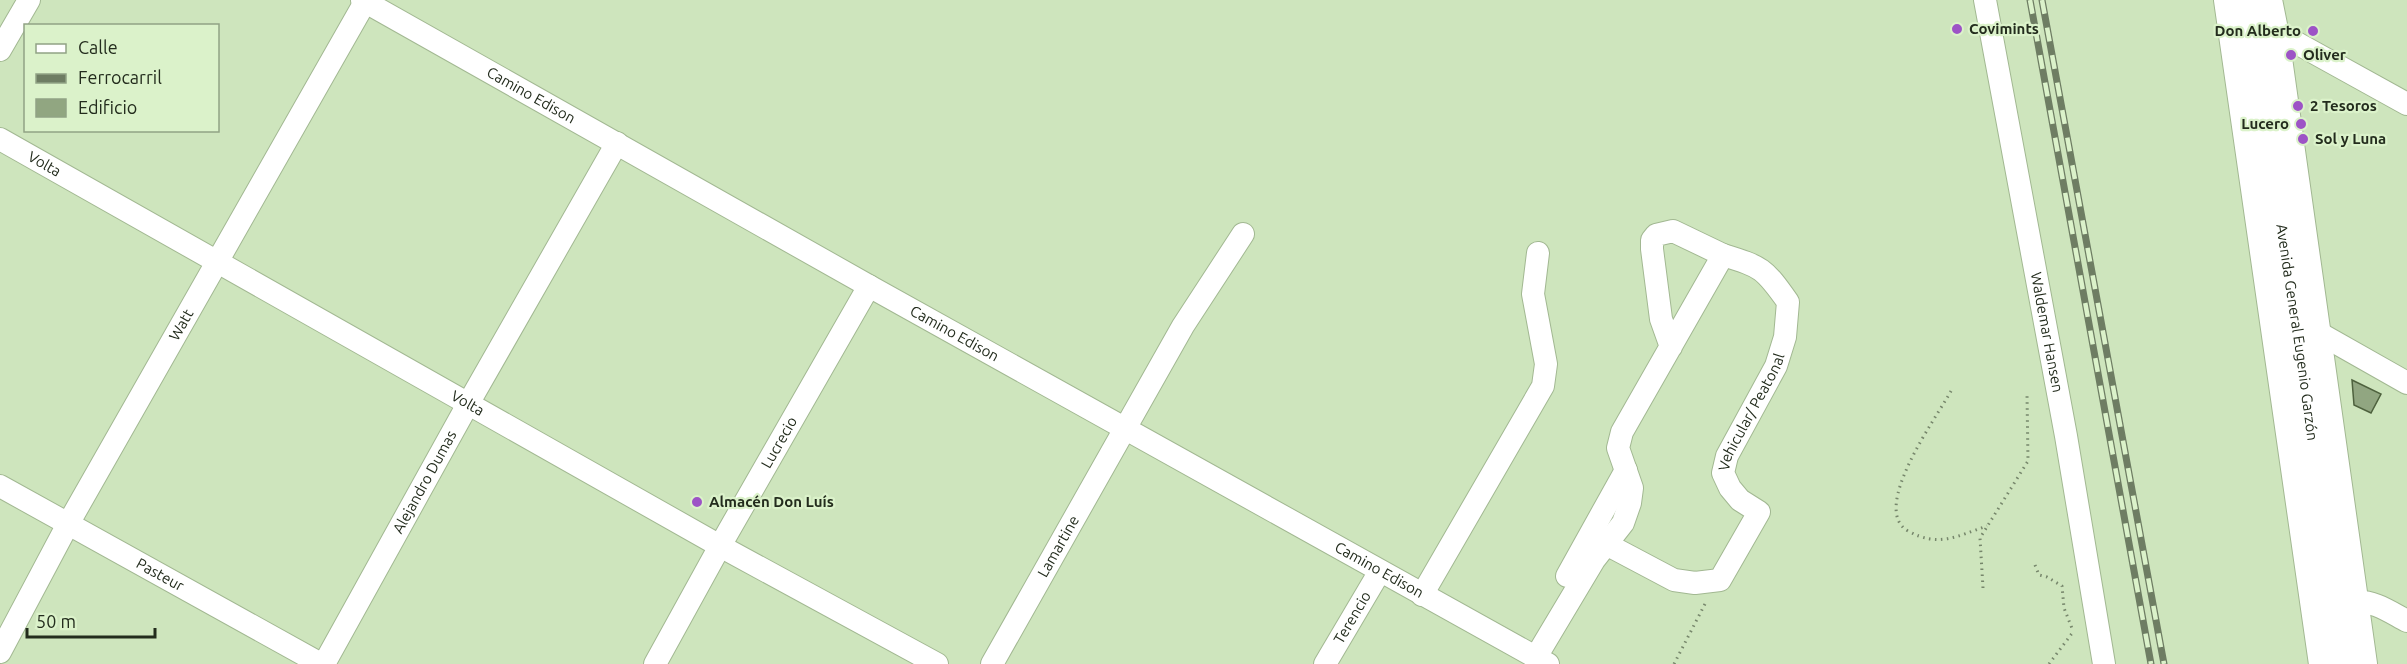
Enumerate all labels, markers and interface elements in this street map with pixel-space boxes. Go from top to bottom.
place label: Covimints [1969,20,2039,37]
marker: Covimints [1950,22,1964,36]
place label: Don Alberto [2215,22,2301,39]
legend [24,24,219,132]
marker: Don Alberto [2306,24,2320,38]
text: Calle [78,37,118,57]
place label: Oliver [2303,46,2347,63]
marker: Oliver [2284,48,2298,62]
street label: Camino Edison [484,63,578,127]
text: Ferrocarril [78,67,162,87]
text: Edificio [78,97,137,117]
place label: 2 Tesoros [2310,97,2377,114]
marker: 2 Tesoros [2291,99,2305,113]
place label: Lucero [2241,115,2289,132]
marker: Lucero [2294,117,2308,131]
place label: Sol y Luna [2315,130,2386,147]
marker: Sol y Luna [2296,132,2310,146]
street label: Volta [25,148,64,180]
street label: Avenida General Eugenio Garzón [2273,223,2322,442]
street label: Waldemar Hansen [2028,271,2067,394]
street label: Camino Edison [907,302,1002,365]
street label: Watt [165,306,196,343]
street label: Vehicular/ Peatonal [1715,351,1787,472]
street label: Volta [448,387,487,419]
street label: Lucrecio [757,413,800,471]
street label: Alejandro Dumas [389,427,460,536]
place label: Almacén Don Luís [709,493,834,510]
marker: Almacén Don Luís [690,495,704,509]
street label: Lamartine [1034,512,1082,580]
street label: Camino Edison [1332,538,1427,601]
street label: Pasteur [134,554,187,594]
street label: Terencio [1330,588,1374,646]
scale bar [27,601,154,639]
text: 50 m [36,611,76,631]

